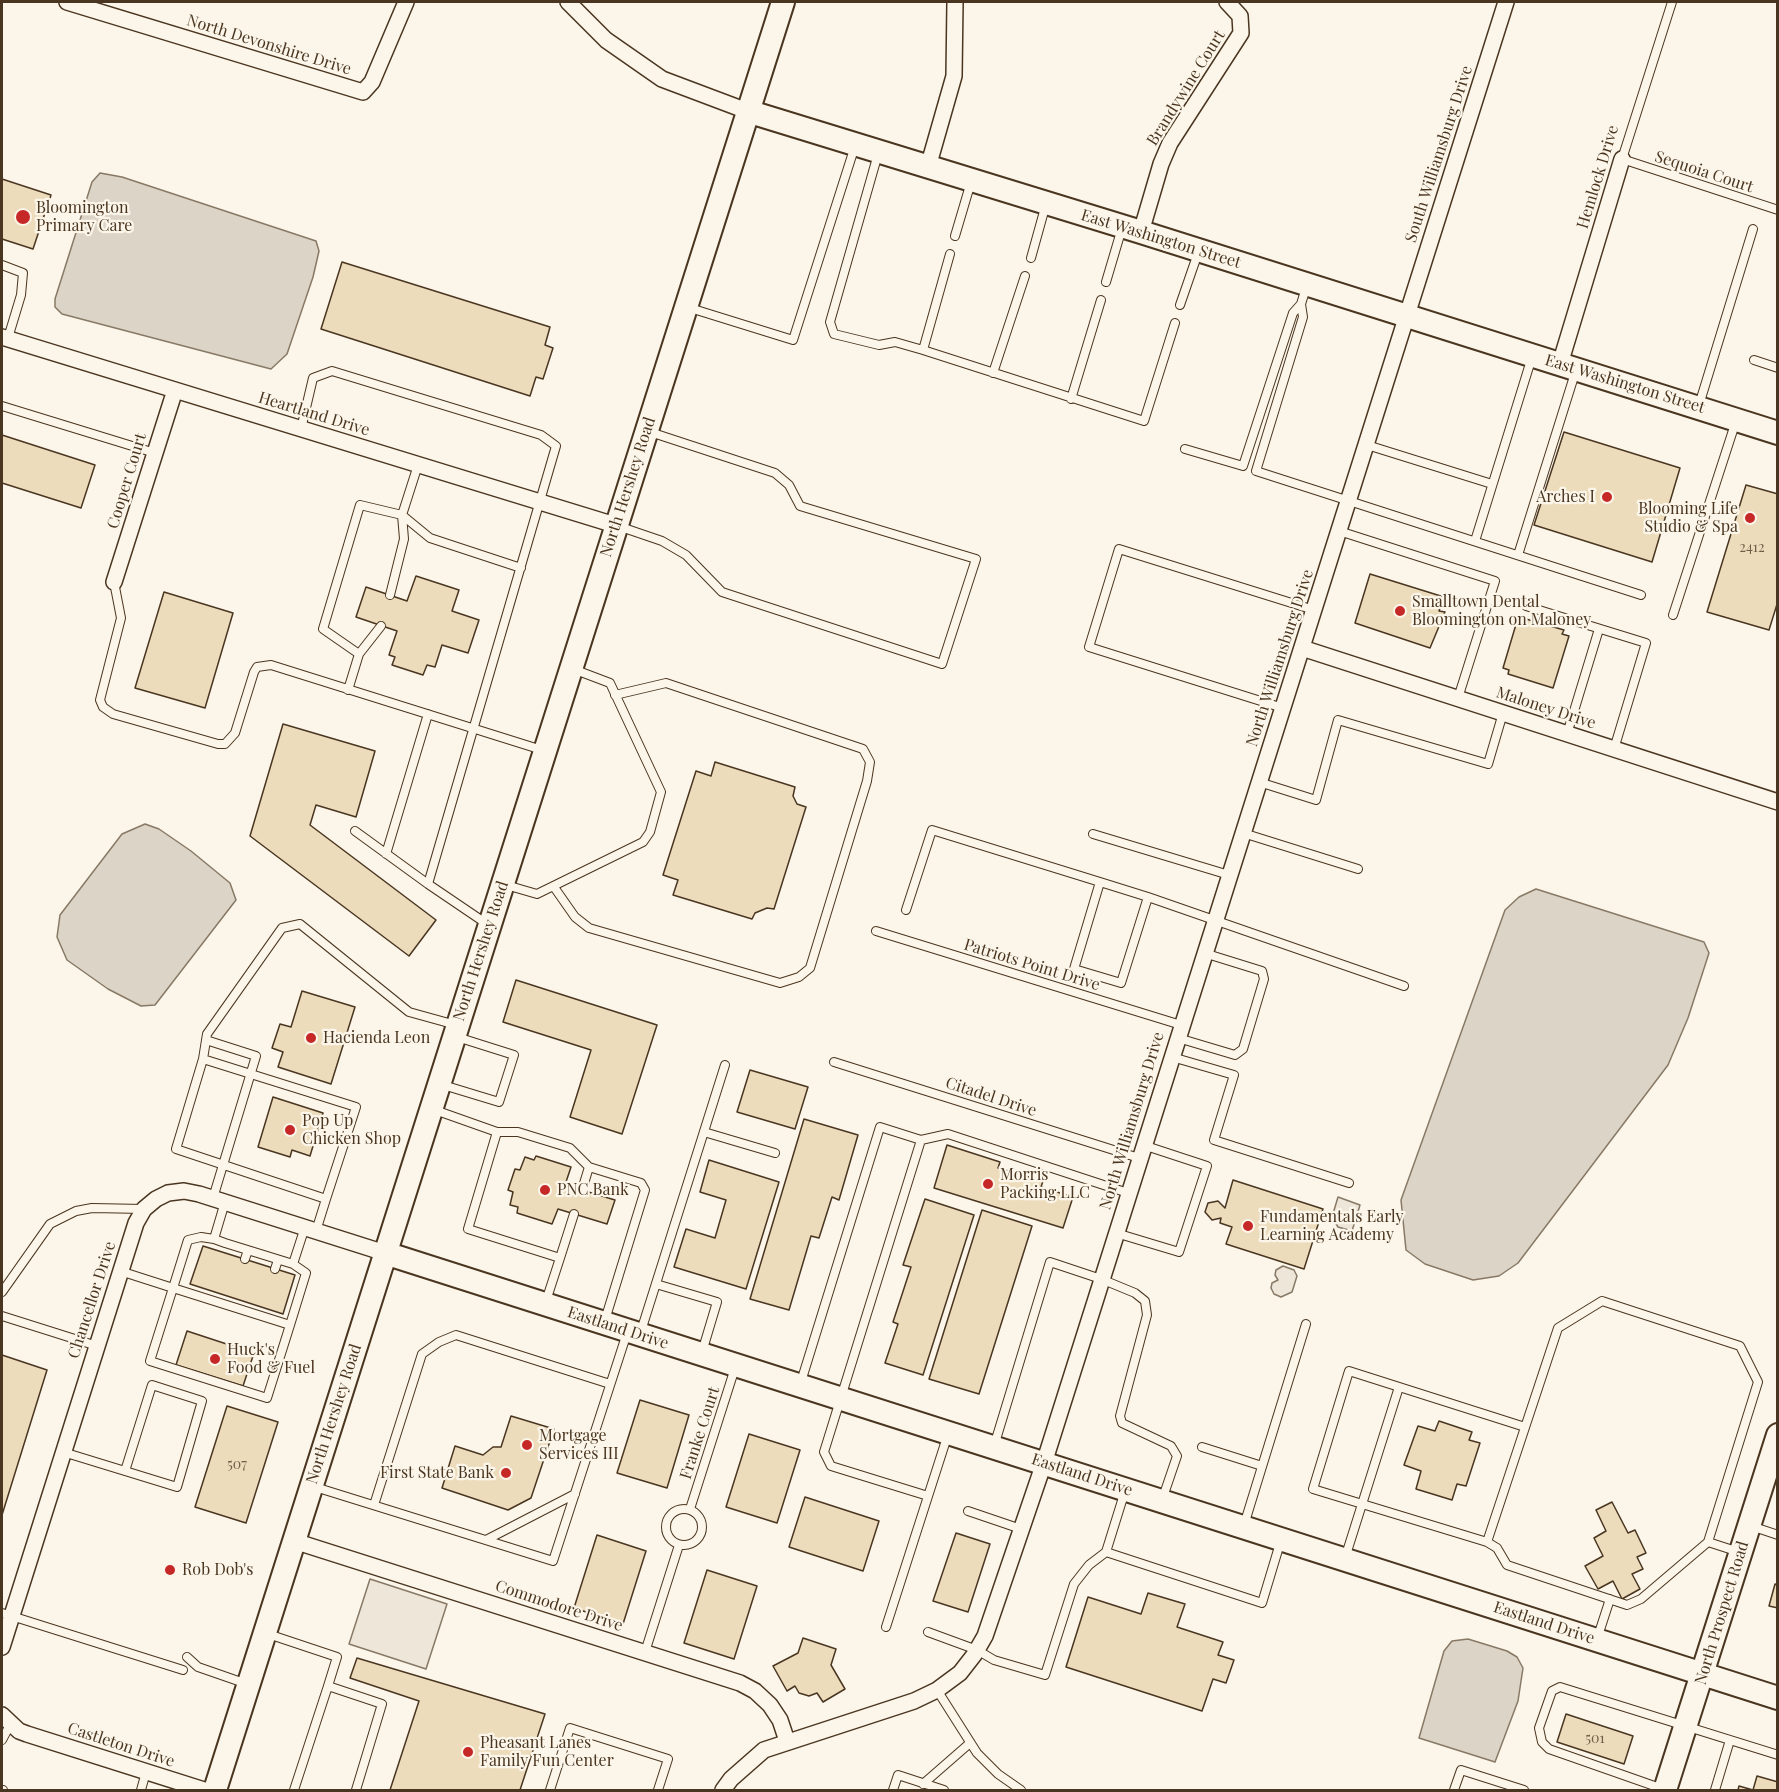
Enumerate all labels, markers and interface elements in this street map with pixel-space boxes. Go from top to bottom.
street label: North Devonshire Drive [185,11,353,79]
street label: Brandywine Court [1143,27,1229,149]
street label: South Williamsburg Drive [1401,63,1477,245]
street label: Hemlock Drive [1573,123,1623,231]
street label: Sequoia Court [1652,147,1756,197]
place label: Bloomington Primary Care [36,198,132,236]
street label: East Washington Street [1079,206,1243,272]
marker: Bloomington Primary Care [14,208,32,226]
street label: East Washington Street [1543,351,1707,417]
street label: Heartland Drive [256,388,372,440]
street label: North Hershey Road [596,415,660,559]
street label: Cooper Court [103,431,151,531]
place label: Arches I [1536,487,1595,507]
marker: Arches I [1600,490,1614,504]
place label: Blooming Life Studio & Spa [1638,499,1738,537]
marker: Blooming Life Studio & Spa [1743,511,1757,525]
house number: 2412 [1739,540,1765,556]
street label: North Williamsburg Drive [1242,567,1318,749]
place label: Smalltown Dental Bloomington on Maloney [1412,592,1591,630]
marker: Smalltown Dental Bloomington on Maloney [1393,604,1407,618]
street label: Maloney Drive [1494,683,1598,733]
street label: North Hershey Road [449,879,513,1023]
street label: Patriots Point Drive [962,935,1102,995]
place label: Hacienda Leon [323,1028,430,1048]
street label: North Williamsburg Drive [1096,1030,1168,1212]
marker: Hacienda Leon [304,1031,318,1045]
street label: Citadel Drive [943,1073,1039,1121]
place label: Pop Up Chicken Shop [302,1111,401,1149]
marker: Pop Up Chicken Shop [283,1123,297,1137]
place label: Morris Packing LLC [1000,1165,1090,1203]
marker: Morris Packing LLC [981,1177,995,1191]
place label: PNC Bank [557,1180,629,1200]
marker: PNC Bank [538,1183,552,1197]
place label: Fundamentals Early Learning Academy [1260,1207,1404,1245]
marker: Fundamentals Early Learning Academy [1241,1219,1255,1233]
street label: Chancellor Drive [64,1239,120,1361]
street label: Eastland Drive [565,1303,671,1353]
place label: Huck's Food & Fuel [227,1340,315,1378]
street label: North Hershey Road [302,1342,366,1486]
marker: Huck's Food & Fuel [208,1352,222,1366]
street label: Franke Court [676,1384,724,1482]
place label: Mortgage Services III [539,1426,619,1464]
marker: Mortgage Services III [520,1438,534,1452]
street label: Eastland Drive [1029,1450,1135,1500]
house number: 507 [227,1457,247,1473]
place label: First State Bank [380,1463,494,1483]
marker: First State Bank [499,1466,513,1480]
street label: North Prospect Road [1691,1539,1753,1687]
place label: Rob Dob's [182,1560,253,1580]
marker: Rob Dob's [163,1563,177,1577]
street label: Commodore Drive [493,1576,625,1636]
street label: Eastland Drive [1491,1598,1597,1648]
street label: Castleton Drive [65,1719,177,1771]
house number: 501 [1585,1731,1605,1747]
place label: Pheasant Lanes Family Fun Center [480,1733,614,1771]
marker: Pheasant Lanes Family Fun Center [461,1745,475,1759]

